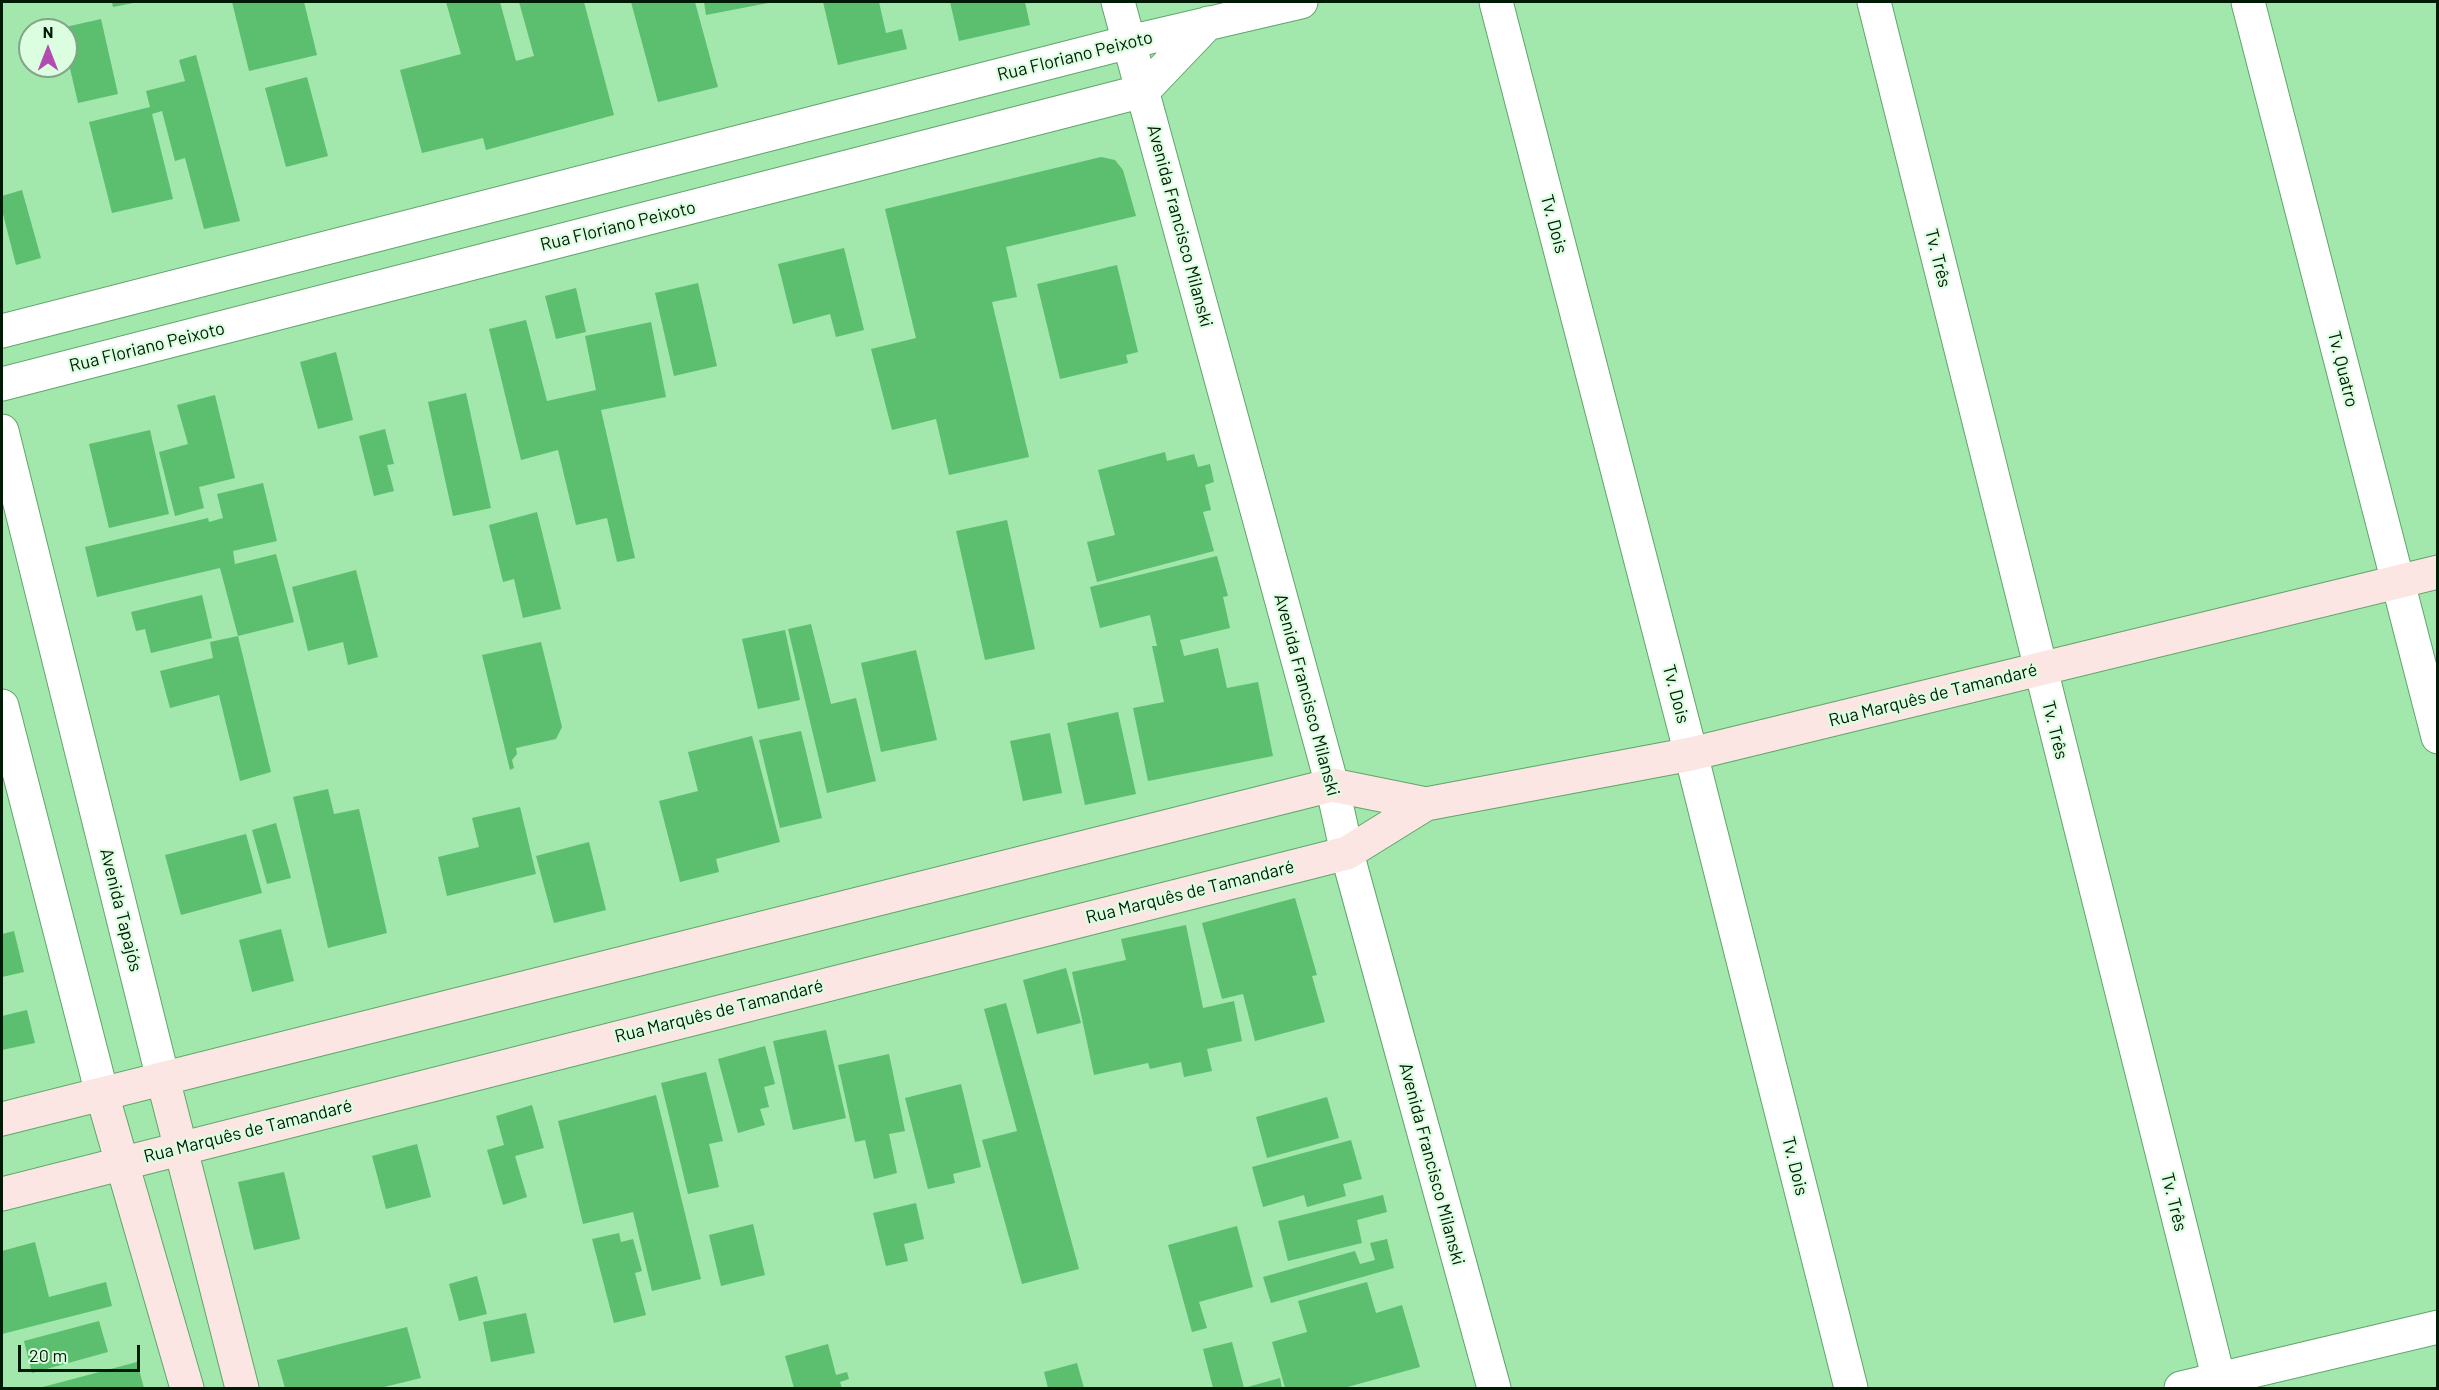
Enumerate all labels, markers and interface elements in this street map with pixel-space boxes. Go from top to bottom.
north arrow [18,18,78,78]
text: N [43,22,53,41]
street label: Rua Floriano Peixoto [995,26,1155,86]
street label: Avenida Francisco Milanski [1143,122,1217,330]
street label: Tv. Dois [1536,192,1572,256]
street label: Rua Floriano Peixoto [538,196,698,256]
street label: Tv. Três [1920,226,1956,290]
street label: Rua Floriano Peixoto [67,317,227,377]
street label: Tv. Quatro [2323,329,2363,409]
street label: Avenida Francisco Milanski [1270,591,1344,799]
street label: Rua Marquês de Tamandaré [1827,659,2039,731]
street label: Tv. Dois [1658,662,1694,726]
street label: Tv. Três [2037,698,2073,762]
street label: Avenida Tapajós [95,846,147,974]
street label: Rua Marquês de Tamandaré [1084,856,1296,928]
street label: Rua Marquês de Tamandaré [613,975,825,1047]
street label: Avenida Francisco Milanski [1395,1060,1469,1268]
street label: Rua Marquês de Tamandaré [142,1095,354,1167]
street label: Tv. Dois [1777,1134,1813,1198]
street label: Tv. Três [2156,1170,2192,1234]
scale bar [21,1333,142,1371]
text: 20 m [29,1344,67,1366]

